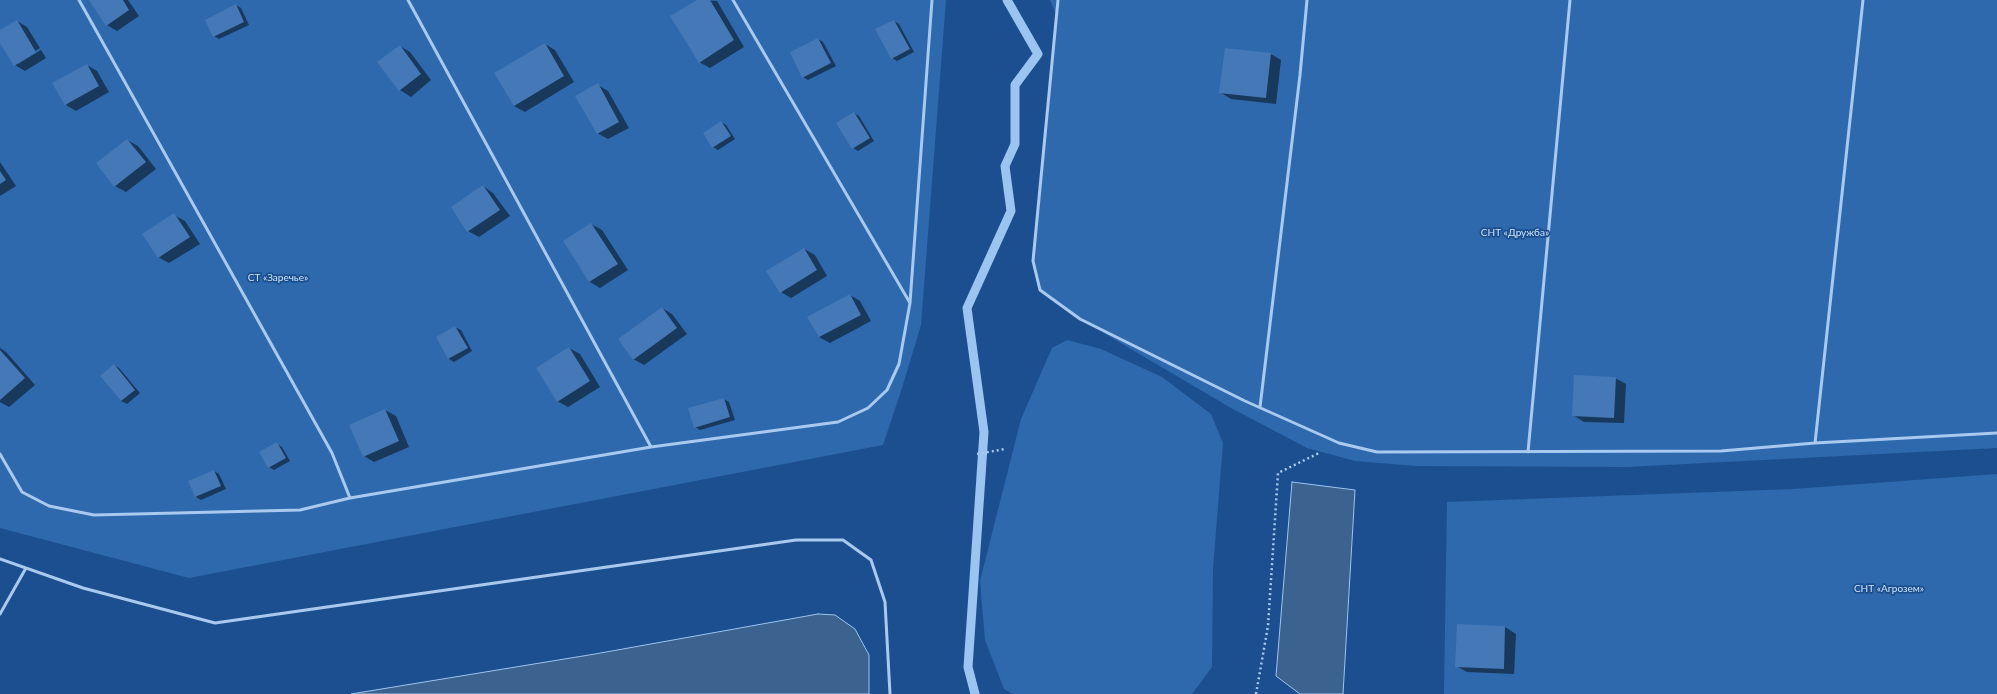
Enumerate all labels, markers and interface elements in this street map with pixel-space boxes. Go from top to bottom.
park label: СНТ «Дружба» [1481,227,1549,239]
park label: СТ «Заречье» [248,272,308,284]
park label: СНТ «Агрозем» [1854,583,1924,595]

